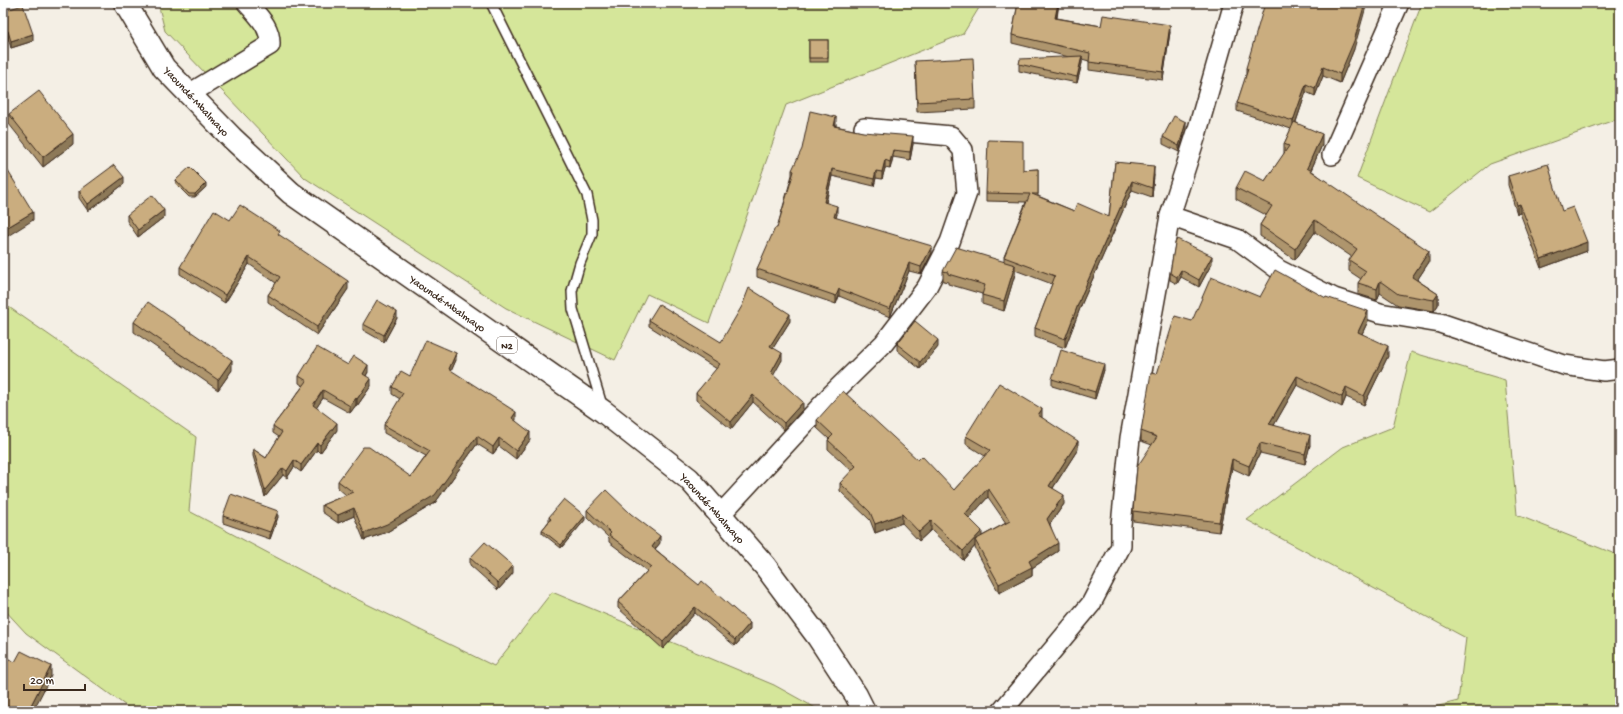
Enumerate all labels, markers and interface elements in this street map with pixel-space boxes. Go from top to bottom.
street label: Yaoundé-Mbalmayo [160,65,231,140]
street label: Yaoundé-Mbalmayo [406,273,487,335]
road number: N2 [497,337,517,353]
street label: Yaoundé-Mbalmayo [676,471,746,547]
scale bar [24,666,85,692]
text: 20 m [30,675,55,689]

